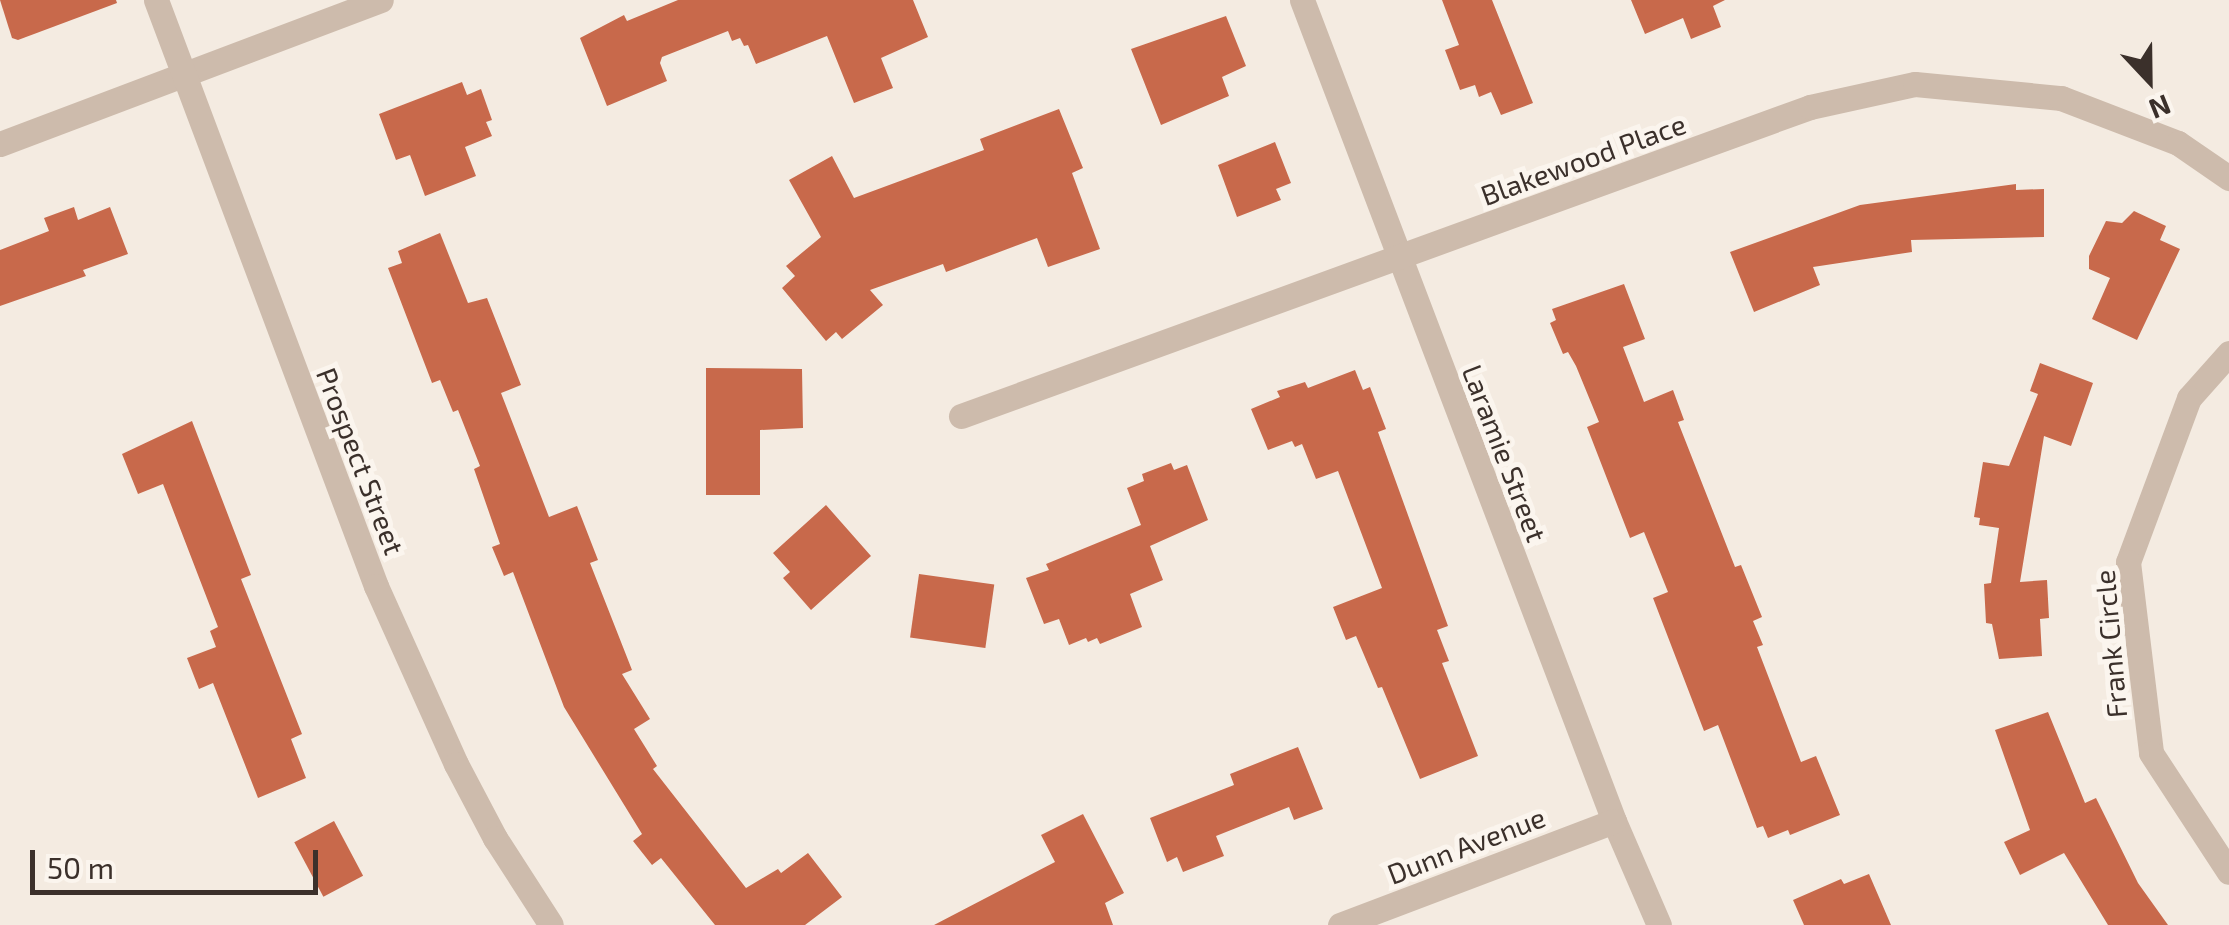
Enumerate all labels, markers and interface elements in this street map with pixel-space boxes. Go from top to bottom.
north arrow [2099,30,2199,130]
text: N [2144,88,2176,127]
street label: Blakewood Place [1476,106,1690,212]
street label: Laramie Street [1456,360,1554,546]
street label: Prospect Street [310,363,412,559]
street label: Frank Circle [2087,568,2133,720]
street label: Dunn Avenue [1382,799,1550,891]
scale bar [35,830,322,892]
text: 50 m [47,849,114,885]

